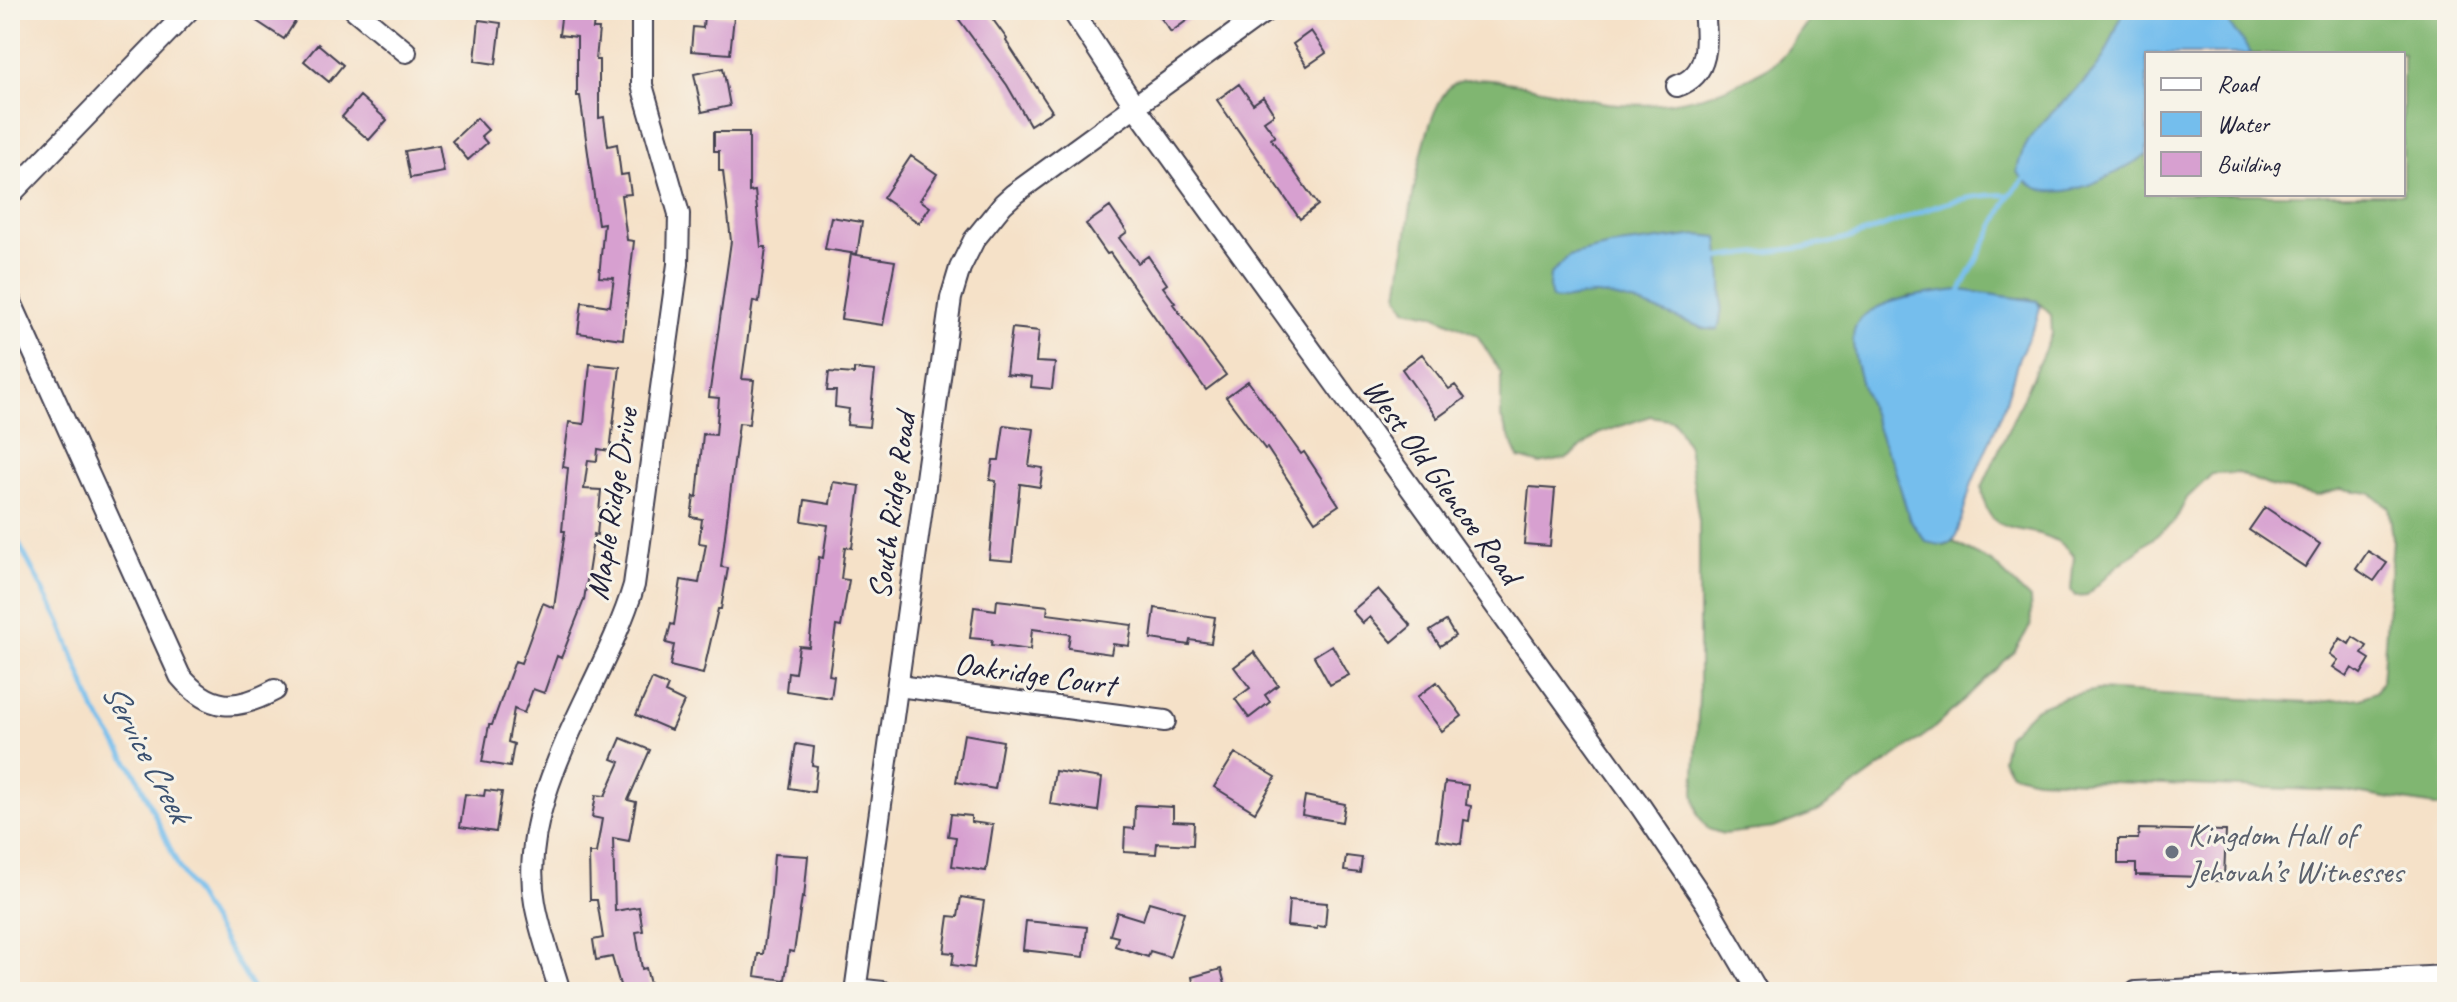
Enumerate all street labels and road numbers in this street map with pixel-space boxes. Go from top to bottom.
street label: West Old Glencoe Road [1353,370,1533,596]
street label: Maple Ridge Drive [577,403,648,603]
street label: South Ridge Road [859,405,926,602]
street label: Oakridge Court [952,642,1122,706]

